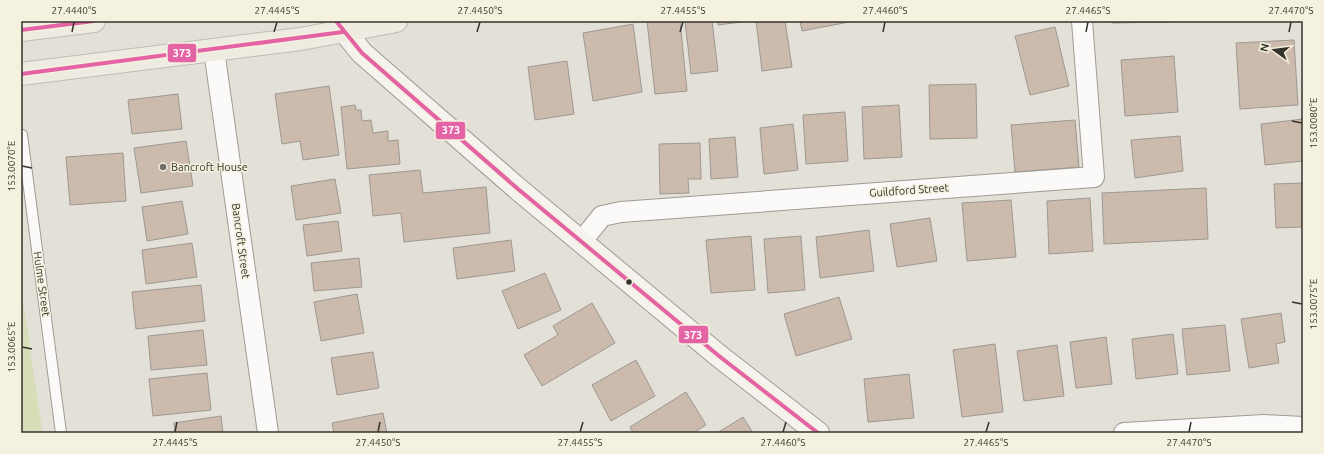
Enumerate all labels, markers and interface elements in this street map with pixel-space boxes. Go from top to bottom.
text: 27.4440°S [52,5,96,16]
text: 27.4445°S [255,5,299,16]
text: 27.4450°S [458,5,502,16]
text: 27.4455°S [661,5,705,16]
text: 27.4460°S [863,5,907,16]
text: 27.4465°S [1066,5,1110,16]
text: 27.4470°S [1269,5,1313,16]
north arrow [1254,30,1294,70]
text: N [1257,42,1271,53]
line badge: 373 [167,43,197,63]
text: 373 [173,47,191,59]
text: 153.0080°E [1308,97,1319,148]
line badge: 373 [435,121,466,140]
text: 373 [442,124,460,136]
text: 153.0070°E [6,140,17,191]
place label: Bancroft House [171,161,248,173]
marker: Bancroft House [158,162,168,172]
street label: Guildford Street [869,181,950,199]
street label: Bancroft Street [230,202,252,280]
street label: Hulme Street [31,251,53,318]
unlabelled marker [624,277,634,287]
text: 153.0075°E [1308,278,1319,329]
text: 153.0065°E [6,321,17,372]
line badge: 373 [678,325,709,344]
text: 373 [684,329,702,341]
text: 27.4445°S [153,437,197,448]
text: 27.4450°S [356,437,400,448]
text: 27.4455°S [558,437,602,448]
text: 27.4460°S [761,437,805,448]
text: 27.4465°S [964,437,1008,448]
text: 27.4470°S [1167,437,1211,448]

